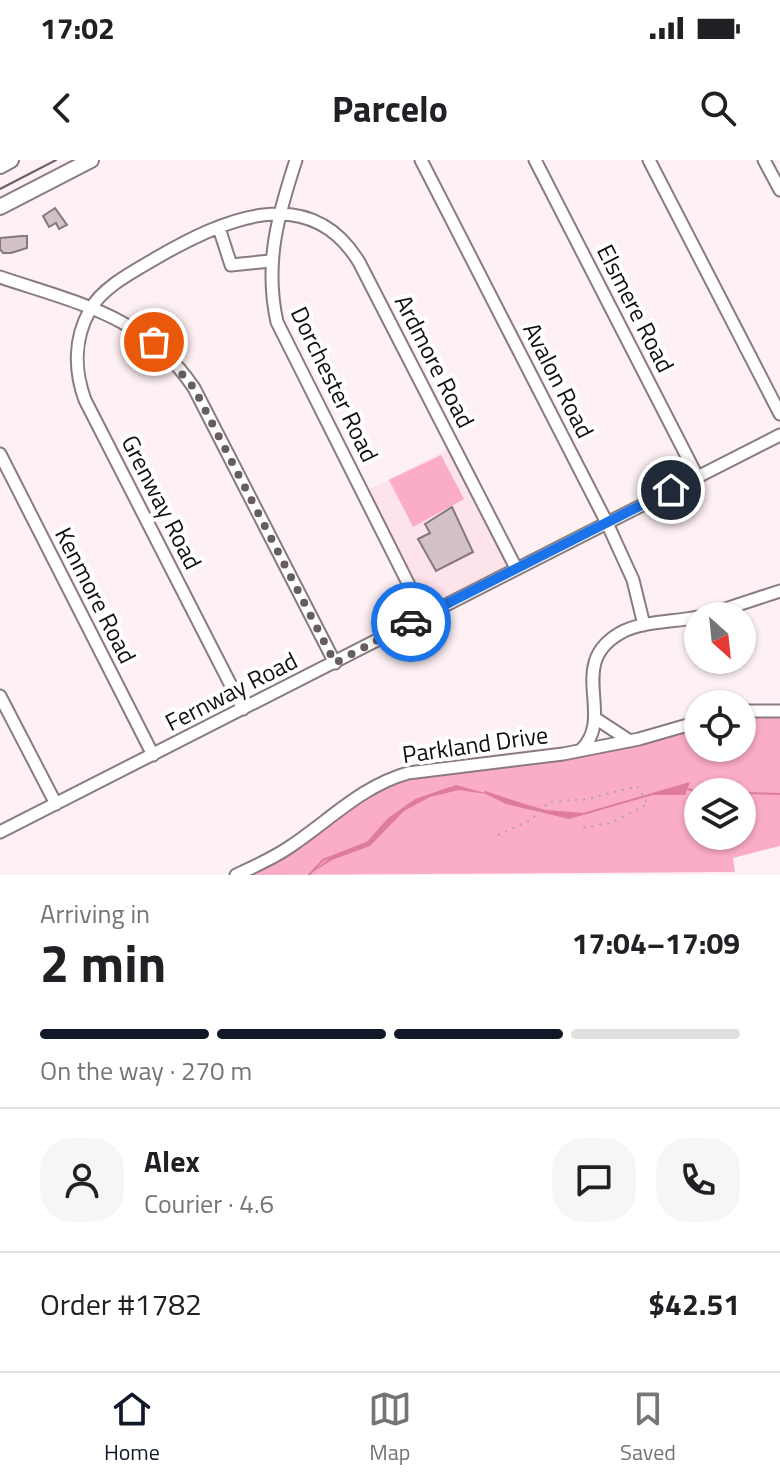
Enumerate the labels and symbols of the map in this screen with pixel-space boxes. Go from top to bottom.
street label: Elsmere Road [588,238,684,378]
street label: Ardmore Road [386,288,484,434]
street label: Dorchester Road [282,300,388,468]
pin [120,308,188,376]
street label: Avalon Road [514,316,604,444]
street label: Grenway Road [113,428,211,576]
pin [637,456,705,524]
street label: Kenmore Road [46,521,146,669]
courier [371,582,451,662]
north arrow [684,602,756,674]
street label: Fernway Road [159,642,303,740]
street label: Parkland Drive [400,716,550,772]

